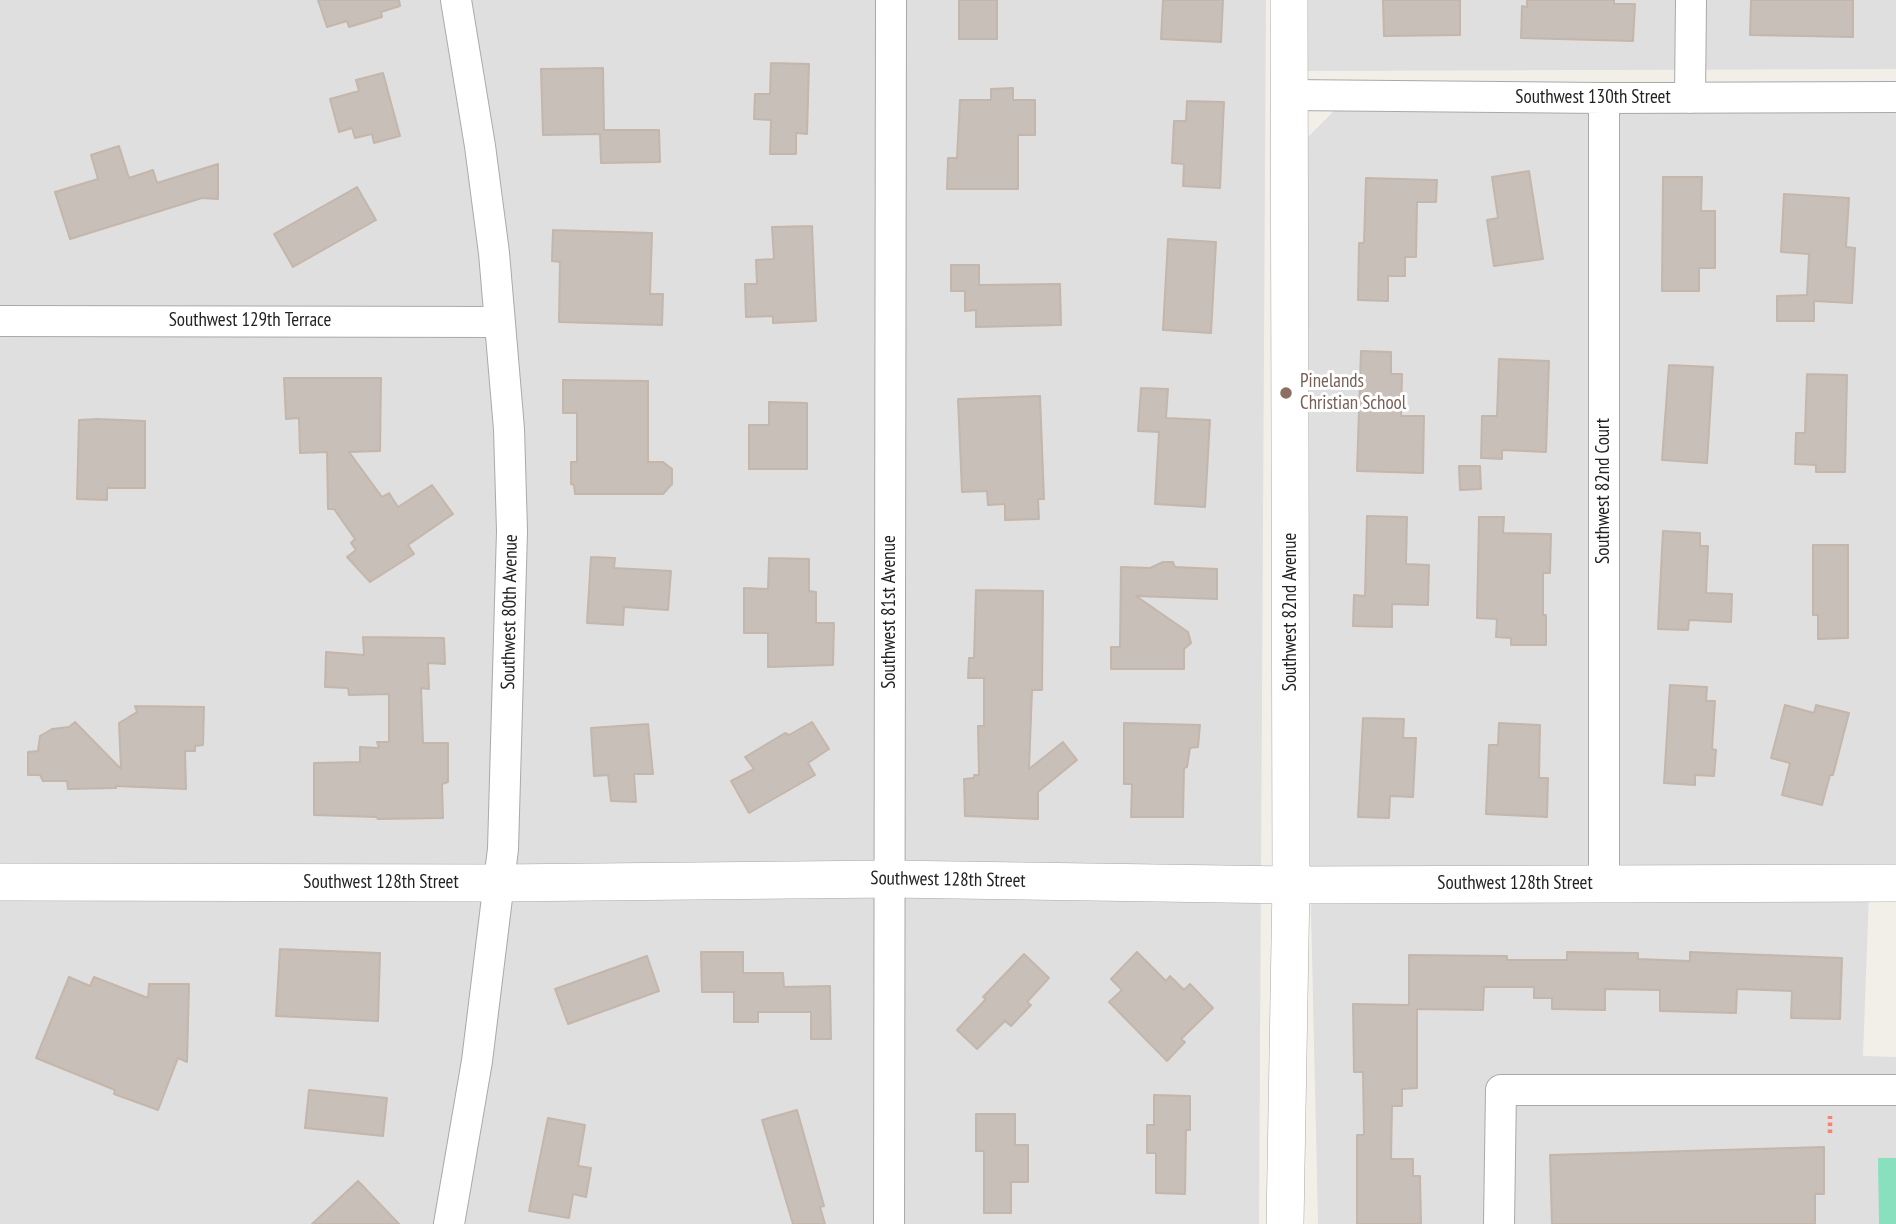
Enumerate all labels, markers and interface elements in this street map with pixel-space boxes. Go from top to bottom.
street label: Southwest 130th Street [1515,87,1671,109]
street label: Southwest 129th Terrace [169,310,331,332]
place label: Pinelands Christian School [1300,371,1406,415]
marker: Pinelands Christian School [1278,385,1294,401]
street label: Southwest 82nd Court [1593,418,1615,564]
street label: Southwest 82nd Avenue [1280,533,1302,691]
street label: Southwest 80th Avenue [497,534,523,690]
street label: Southwest 81st Avenue [879,535,901,689]
street label: Southwest 128th Street [870,867,1026,893]
street label: Southwest 128th Street [303,872,459,894]
street label: Southwest 128th Street [1437,873,1593,895]

